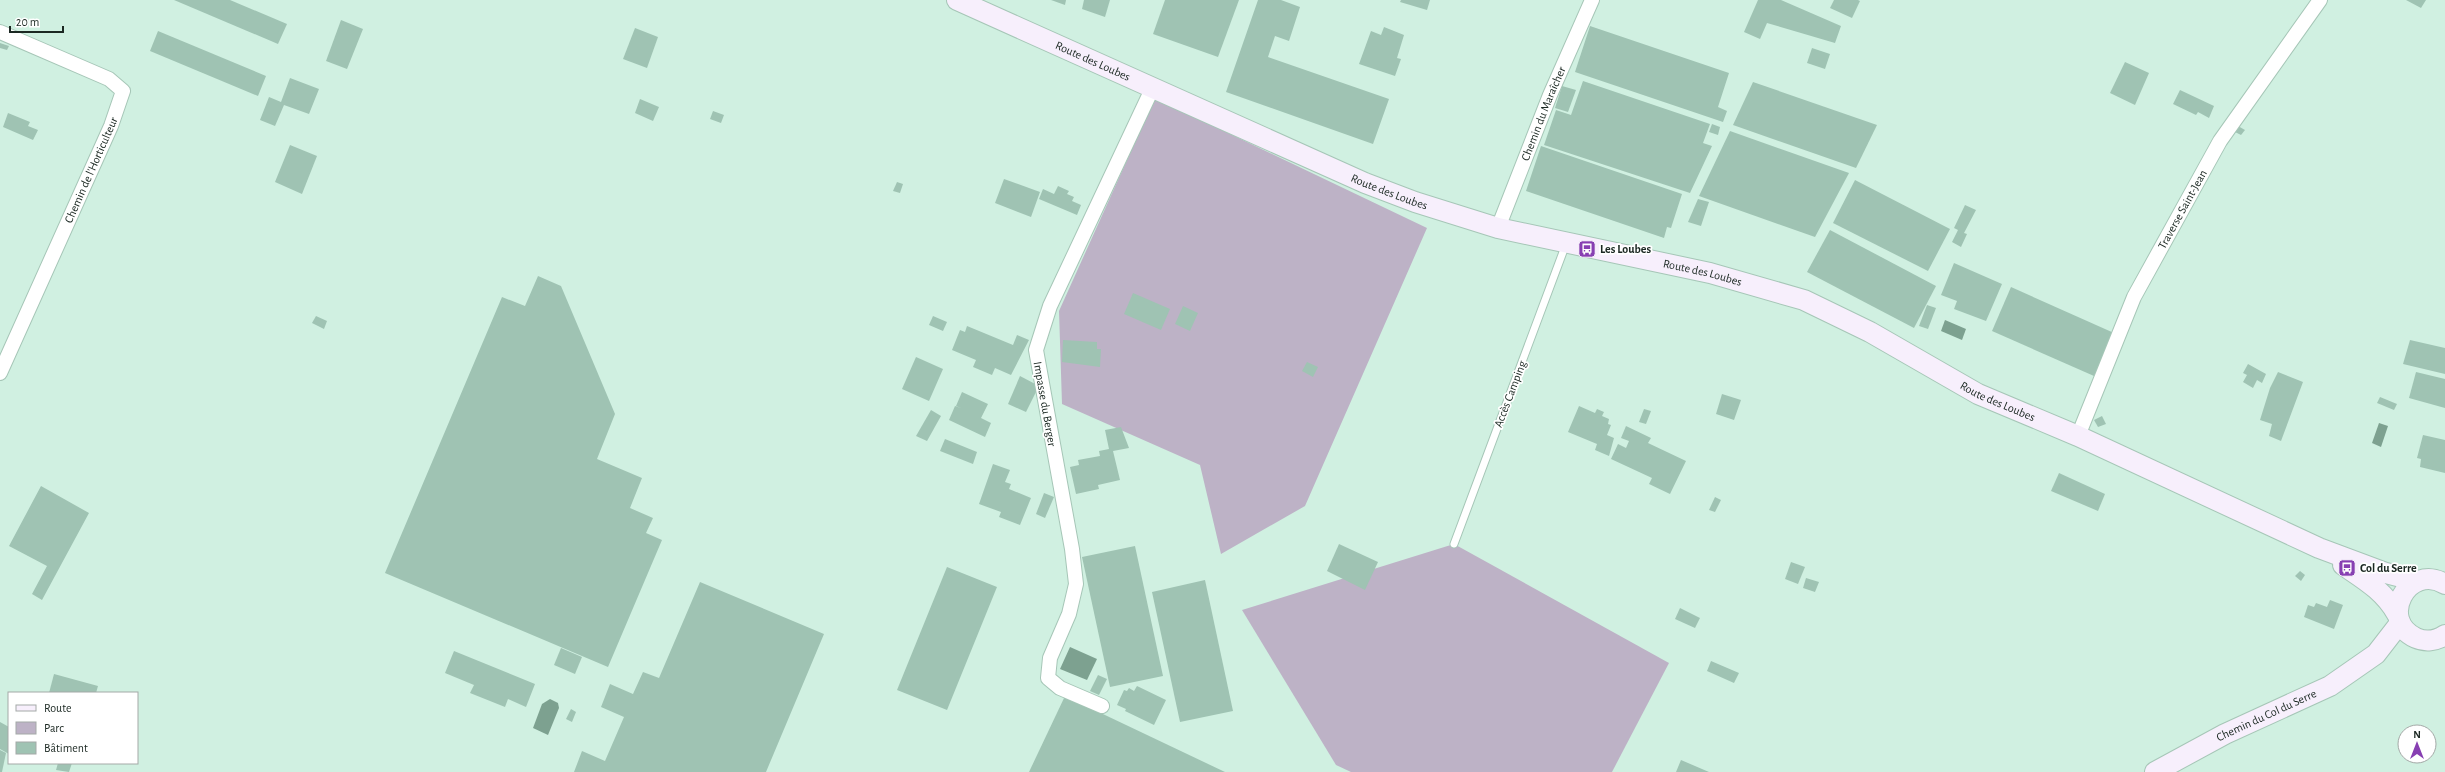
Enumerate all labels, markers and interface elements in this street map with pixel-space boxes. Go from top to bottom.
scale bar [10,8,63,34]
text: 20 m [16,16,39,28]
street label: Route des Loubes [1054,39,1132,83]
street label: Chemin du Maraîcher [1519,65,1568,162]
street label: Chemin de l'Horticulteur [62,115,120,225]
street label: Traverse Saint-Jean [2156,168,2209,251]
street label: Route des Loubes [1349,172,1429,212]
bus stop icon: Les Loubes [1577,239,1597,259]
place label: Les Loubes [1600,243,1651,255]
street label: Route des Loubes [1662,257,1743,288]
street label: Accès Camping [1492,359,1528,429]
street label: Impasse du Berger [1032,361,1058,448]
street label: Route des Loubes [1958,379,2037,423]
bus stop icon: Col du Serre [2337,558,2357,578]
place label: Col du Serre [2360,562,2417,574]
street label: Chemin du Col du Serre [2214,687,2318,744]
legend [8,692,138,764]
text: Route [44,702,71,714]
text: Parc [44,722,64,734]
north arrow [2397,724,2437,764]
text: N [2413,729,2421,740]
text: Bâtiment [44,742,88,754]

